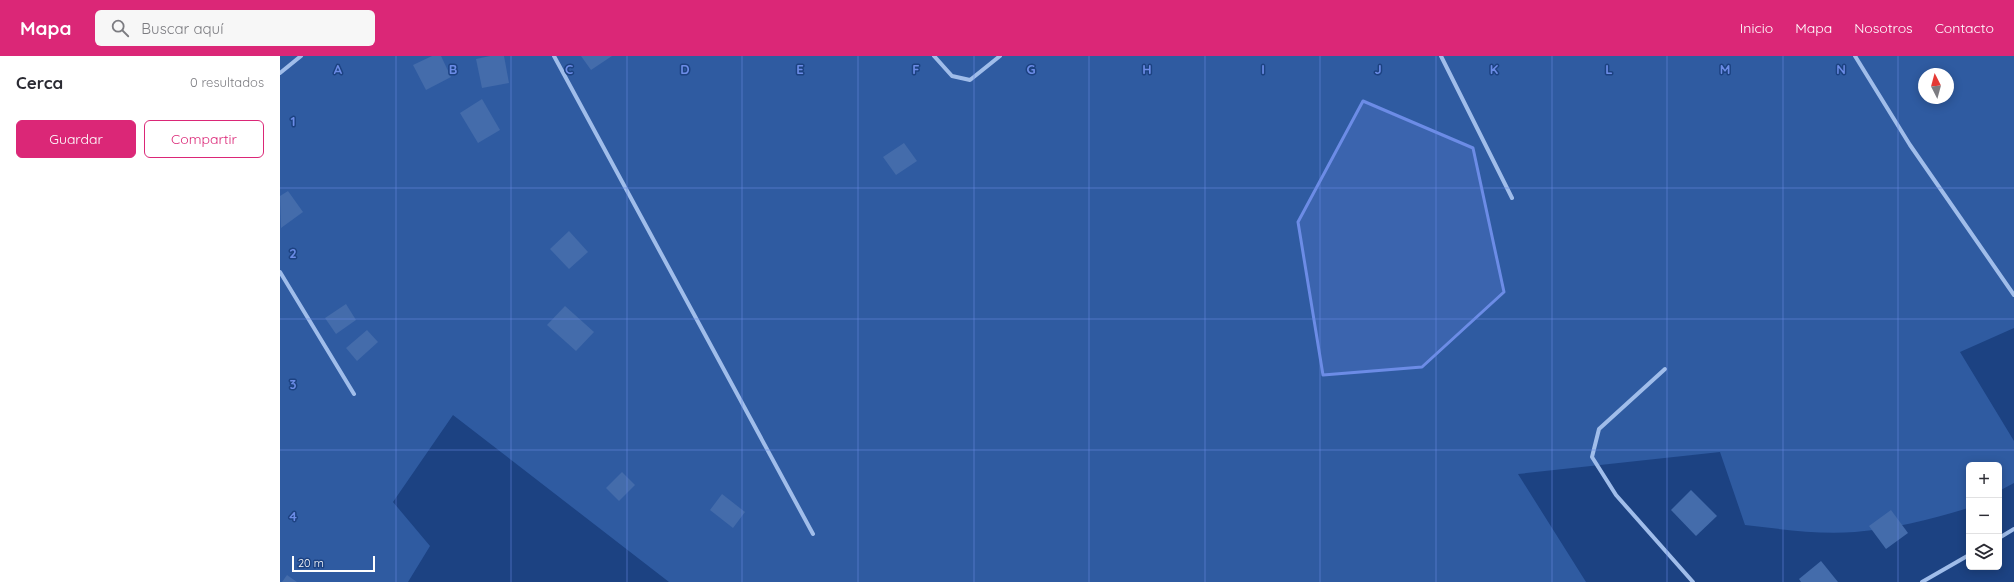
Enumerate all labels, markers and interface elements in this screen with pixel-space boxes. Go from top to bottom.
search box [95,10,375,46]
text: Mapa [20,16,71,40]
icon: search [109,17,131,39]
text: Buscar aquí [141,19,223,38]
text: Inicio [1740,19,1773,37]
text: Mapa [1795,19,1832,37]
text: Nosotros [1854,19,1913,37]
text: Contacto [1935,19,1994,37]
text: A [334,61,343,77]
text: B [449,61,457,77]
text: C [565,61,573,77]
text: D [680,61,690,77]
text: E [796,61,804,77]
text: F [912,61,920,77]
text: G [1026,61,1036,77]
text: H [1142,61,1152,77]
text: I [1261,61,1265,77]
text: J [1374,61,1382,77]
text: K [1490,61,1499,77]
text: L [1605,61,1613,77]
text: M [1720,61,1730,77]
text: N [1836,61,1846,77]
north arrow [1918,68,1954,104]
text: Cerca [16,72,63,93]
text: 0 resultados [190,74,264,90]
text: 1 [290,113,296,129]
button: Guardar [16,120,136,158]
button: Compartir [144,120,264,158]
text: 2 [289,245,297,261]
text: 3 [290,376,297,392]
map controls [1966,462,2002,570]
button: + [1966,462,2002,498]
button: − [1966,498,2002,534]
text: 4 [289,508,297,524]
button: layers [1966,534,2002,570]
scale bar [292,554,375,573]
text: 20 m [298,556,324,570]

